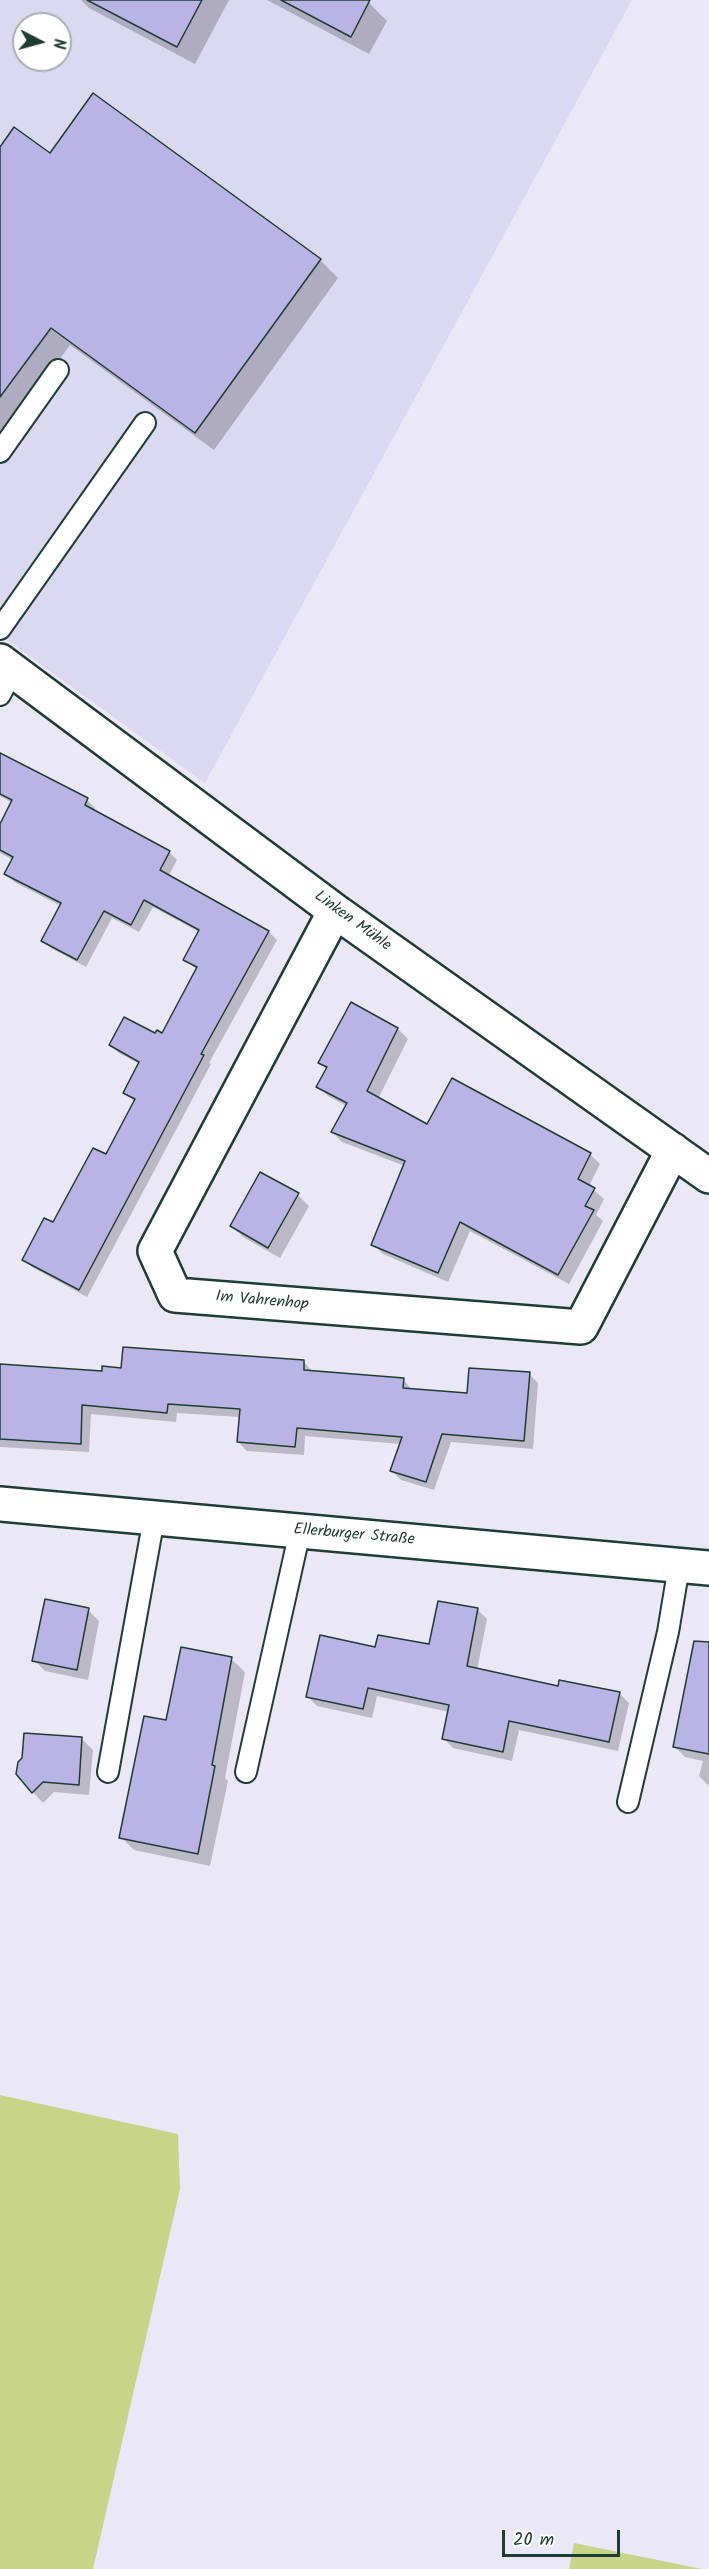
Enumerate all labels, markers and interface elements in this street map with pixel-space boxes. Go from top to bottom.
north arrow [12,12,72,72]
text: N [45,37,71,50]
street label: Linken Mühle [310,888,394,956]
street label: Im Vahrenhop [215,1288,309,1316]
street label: Ellerburger Straße [293,1521,415,1551]
scale bar [505,2518,624,2556]
text: 20 m [513,2526,554,2555]

